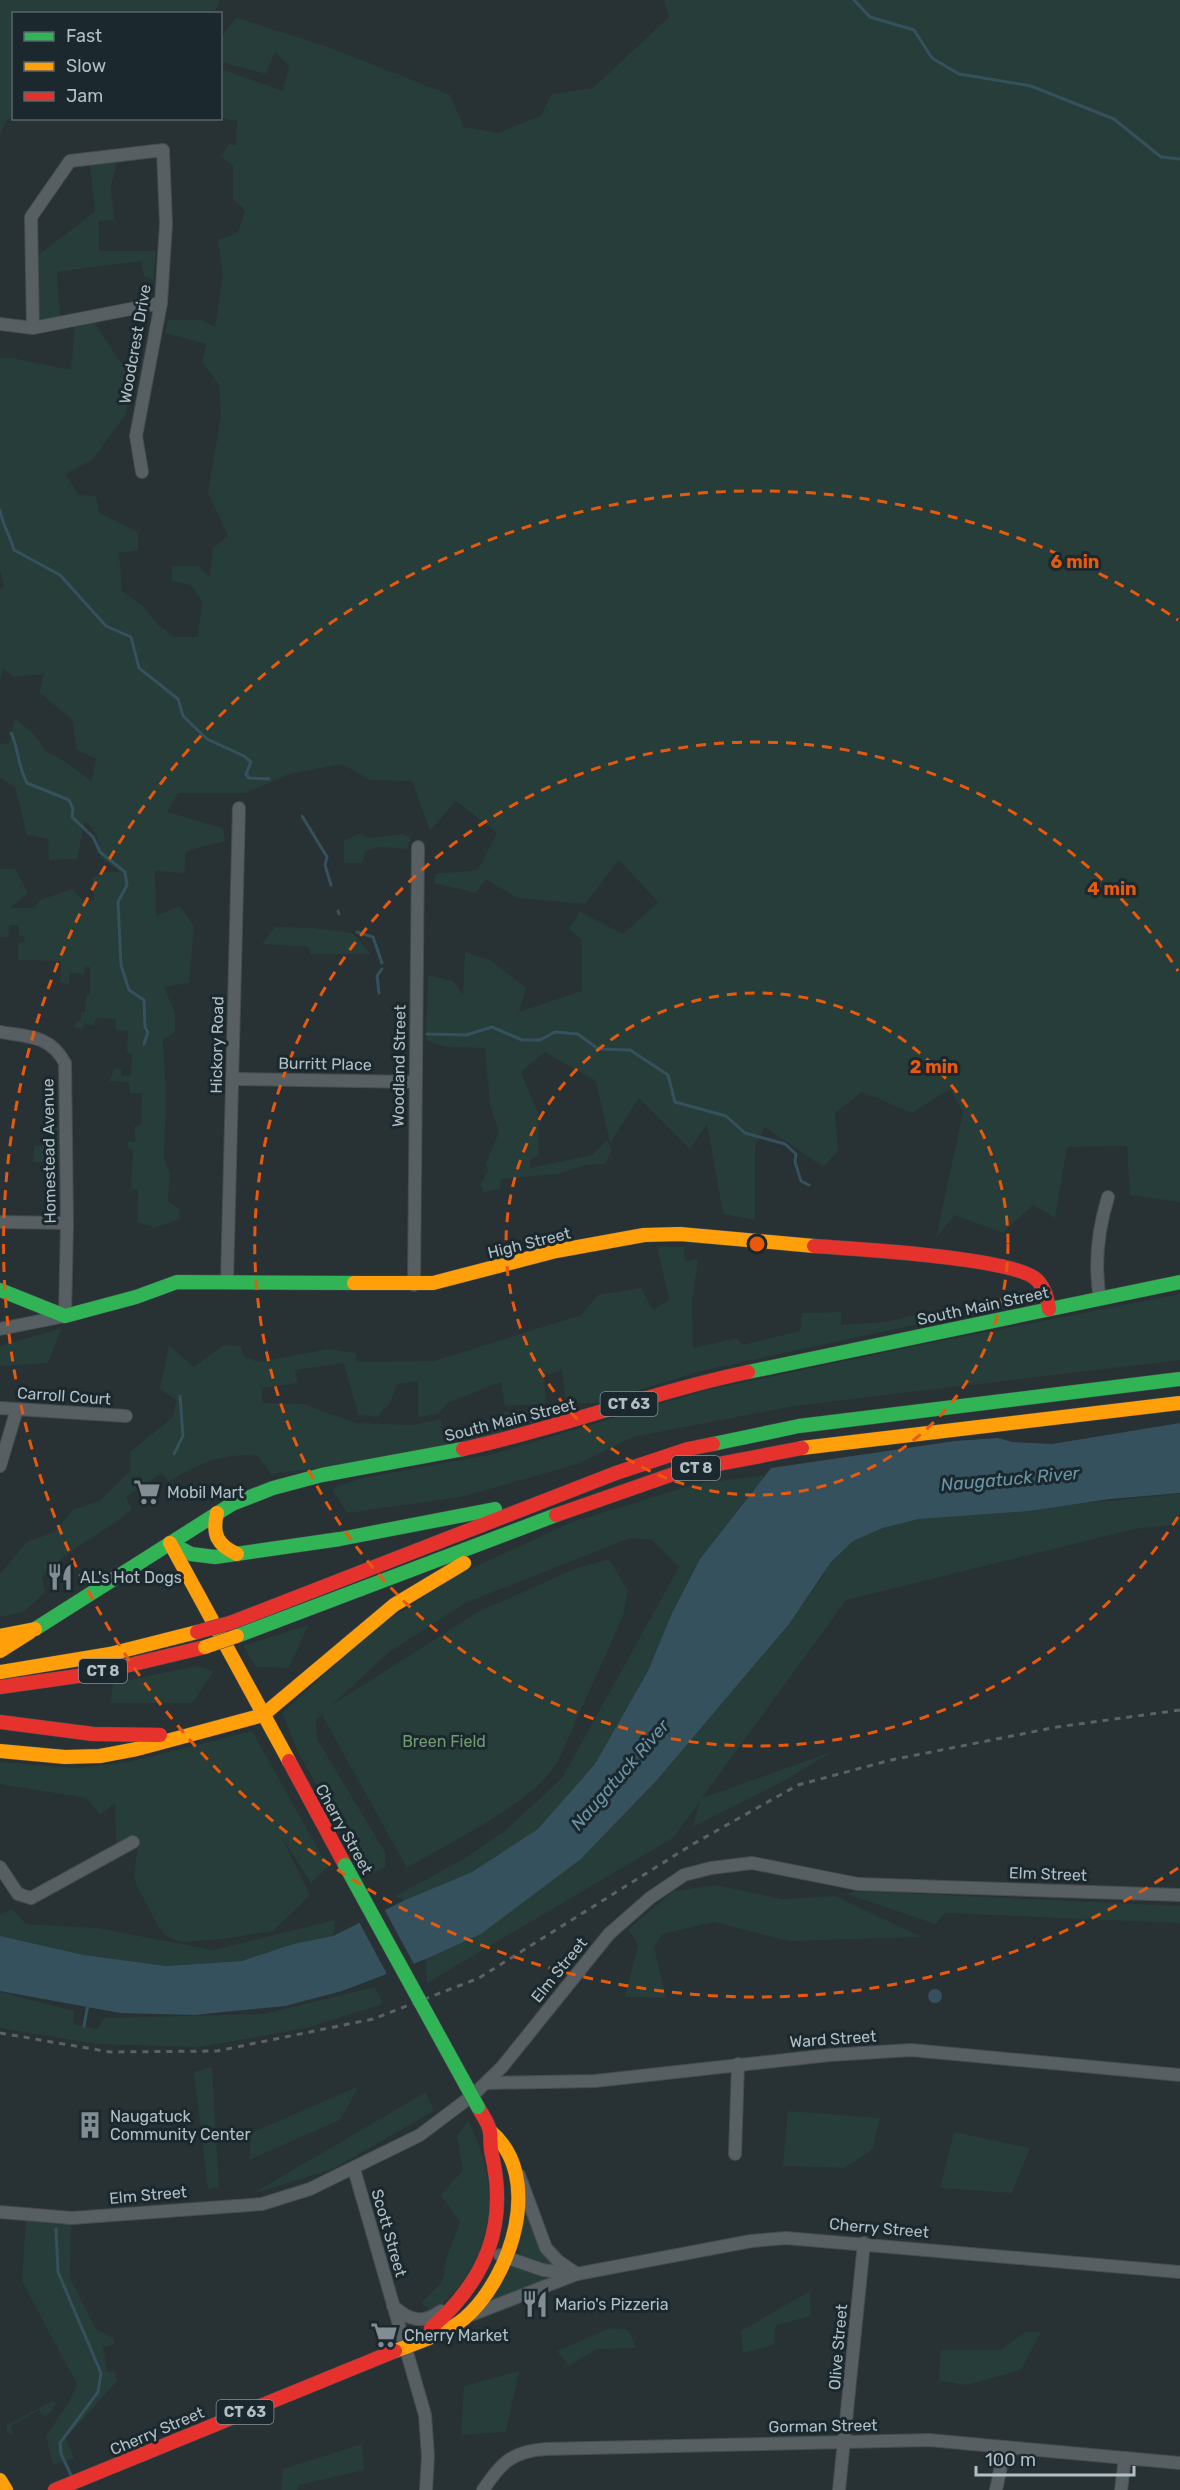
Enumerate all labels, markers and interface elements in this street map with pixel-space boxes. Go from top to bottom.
legend [12,12,222,120]
text: Fast [66,25,102,47]
text: Slow [66,55,106,77]
text: Jam [66,85,103,107]
street label: Woodcrest Drive [115,283,155,405]
text: 6 min [1051,551,1099,573]
text: 4 min [1087,878,1137,900]
street label: Hickory Road [207,996,227,1094]
street label: Woodland Street [388,1005,410,1127]
street label: Burritt Place [278,1054,372,1074]
text: 2 min [910,1056,958,1078]
street label: Homestead Avenue [38,1078,60,1224]
street label: High Street [486,1224,572,1262]
centre of rings [747,1234,767,1254]
street label: South Main Street [916,1283,1050,1329]
street label: Carroll Court [16,1383,112,1409]
road number: CT 63 [600,1392,658,1416]
street label: South Main Street [443,1395,577,1445]
road number: CT 8 [672,1456,720,1480]
water label: Naugatuck River [940,1462,1081,1496]
supermarket icon: Mobil Mart [132,1477,162,1507]
place label: Mobil Mart [167,1483,244,1502]
restaurant icon: AL's Hot Dogs [45,1562,75,1592]
place label: AL's Hot Dogs [80,1568,182,1587]
road number: CT 8 [79,1659,127,1683]
water label: Naugatuck River [566,1714,675,1835]
park label: Breen Field [402,1732,486,1751]
street label: Cherry Street [311,1781,377,1877]
street label: Elm Street [1009,1863,1087,1885]
street label: Elm Street [527,1934,591,2006]
street label: Ward Street [789,2026,877,2052]
place label: Naugatuck Community Center [110,2107,251,2144]
building icon: Naugatuck Community Center [75,2110,105,2140]
street label: Elm Street [108,2182,188,2208]
street label: Scott Street [367,2187,411,2279]
street label: Cherry Street [828,2214,930,2242]
restaurant icon: Mario's Pizzeria [520,2289,550,2319]
place label: Mario's Pizzeria [555,2295,669,2314]
street label: Olive Street [825,2303,851,2391]
supermarket icon: Cherry Market [369,2320,399,2350]
place label: Cherry Market [404,2326,509,2345]
road number: CT 63 [216,2400,274,2424]
street label: Cherry Street [107,2403,207,2459]
street label: Gorman Street [768,2416,878,2436]
scale bar [976,2439,1134,2477]
text: 100 m [985,2449,1036,2471]

